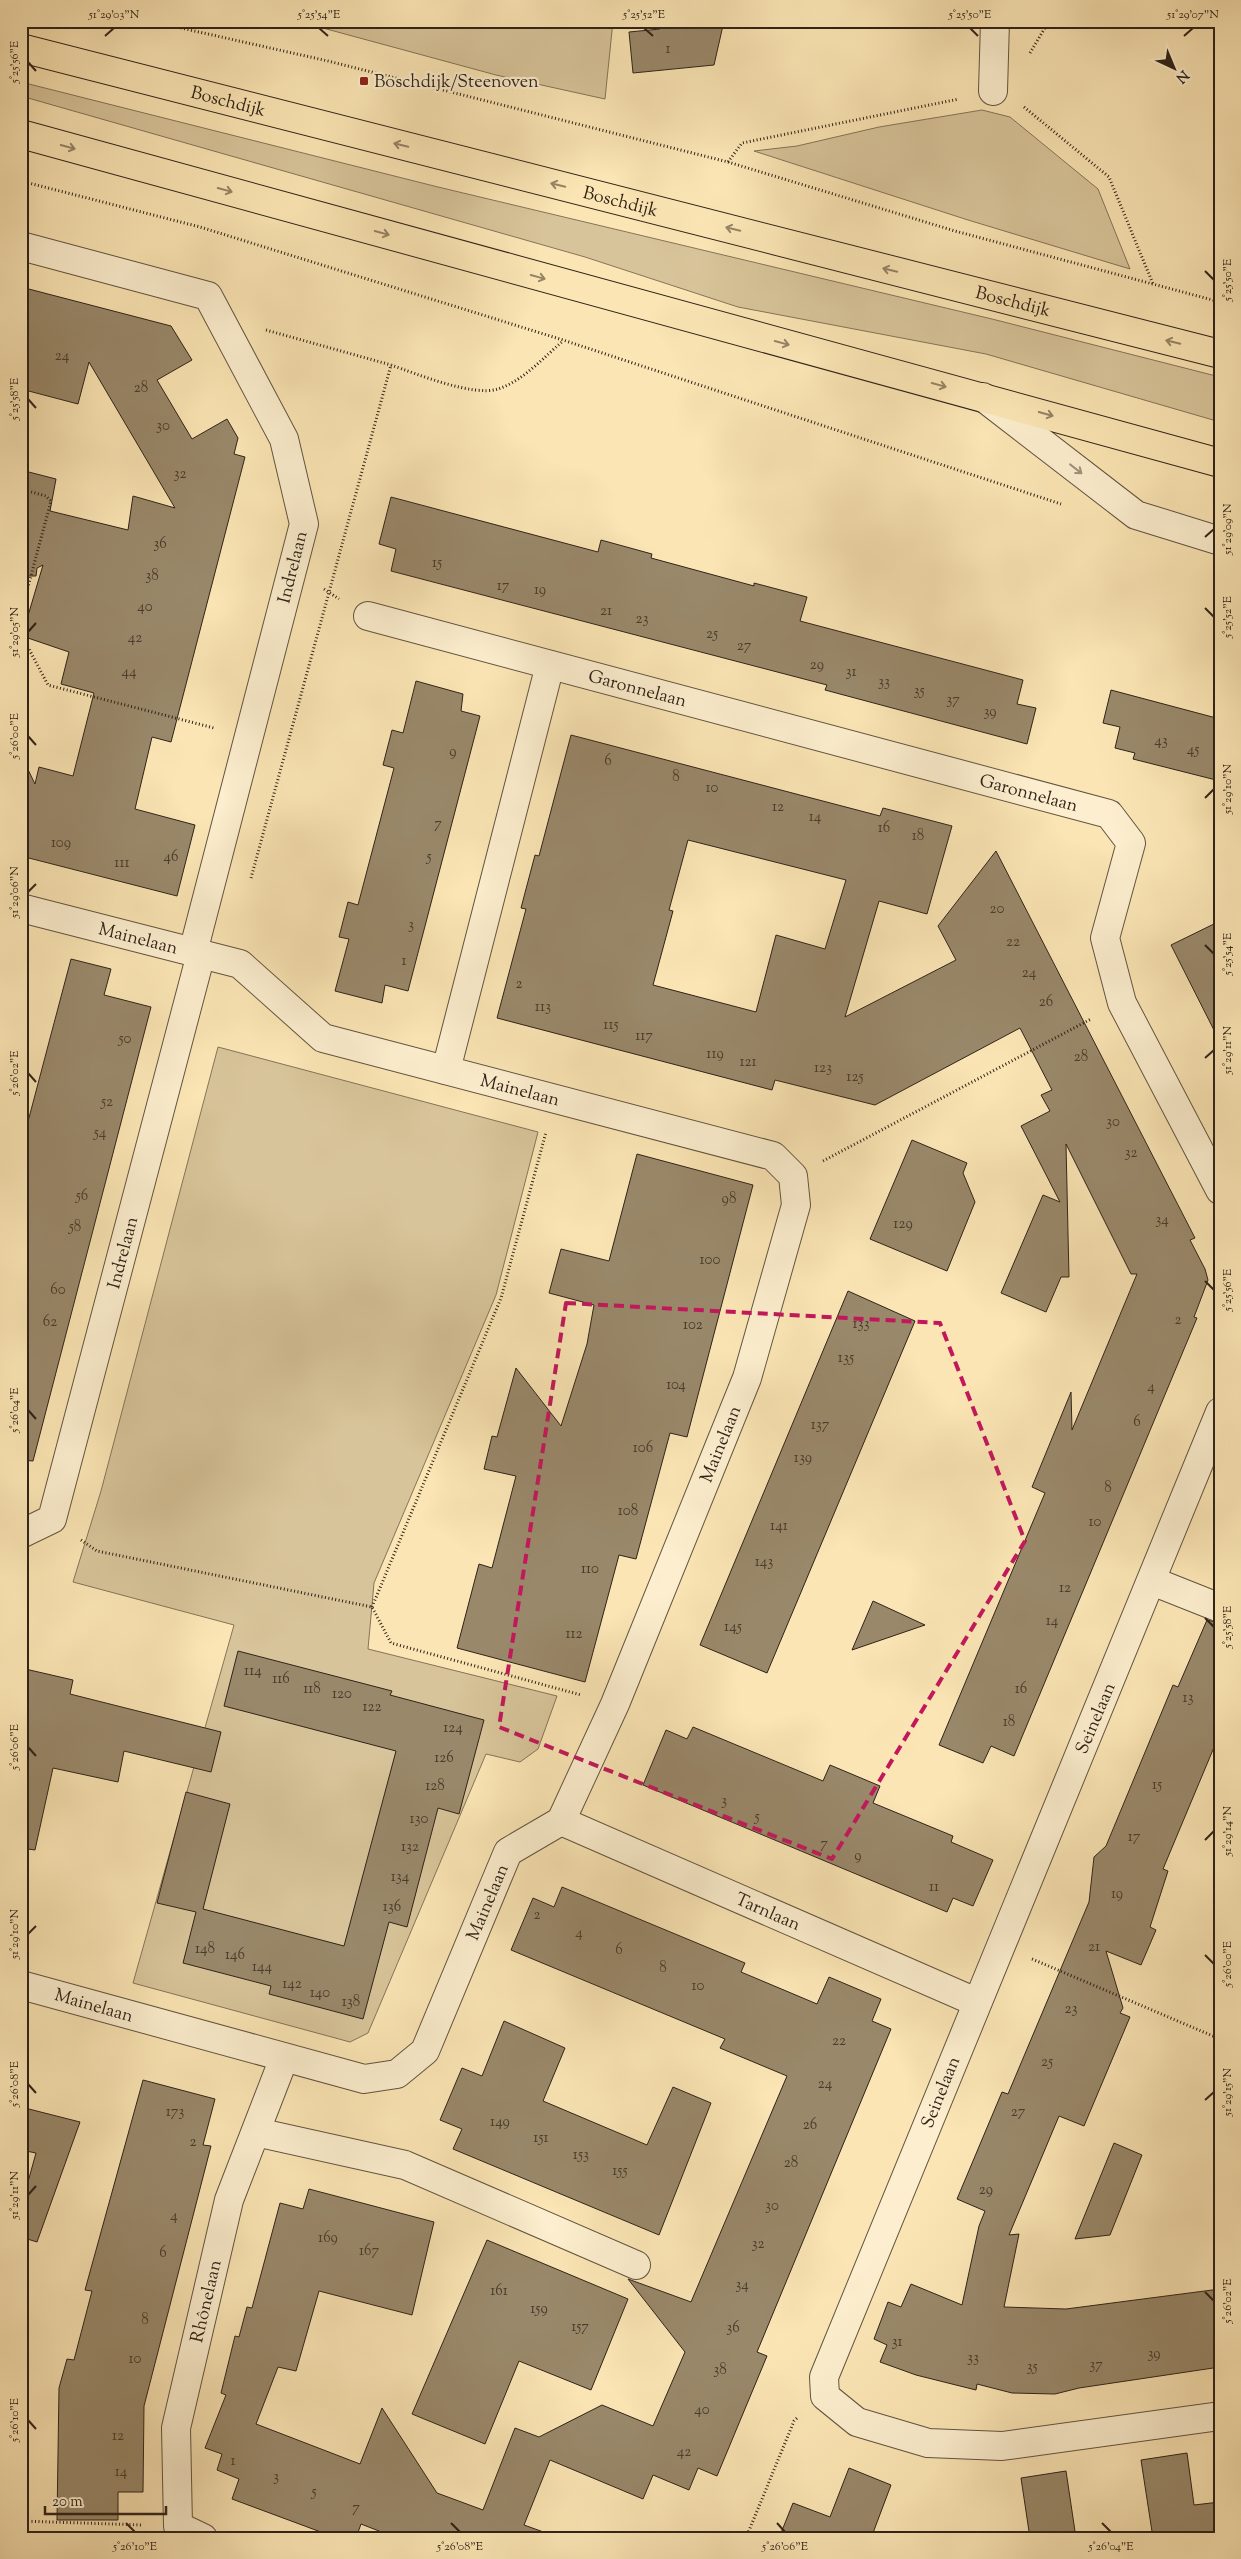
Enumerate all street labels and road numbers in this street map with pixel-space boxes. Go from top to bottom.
street label: Boschdijk [187,81,268,125]
street label: Boschdijk [580,181,661,225]
street label: Boschdijk [972,281,1053,325]
street label: Indrelaan [272,528,316,606]
street label: Garonnelaan [585,664,690,716]
street label: Garonnelaan [976,769,1081,820]
street label: Mainelaan [95,917,181,963]
street label: Mainelaan [477,1069,562,1115]
street label: Indrelaan [102,1214,146,1292]
street label: Mainelaan [695,1402,749,1487]
street label: Seinelaan [1070,1679,1124,1758]
street label: Mainelaan [461,1860,517,1945]
street label: Tarnlaan [731,1888,804,1939]
street label: Mainelaan [51,1983,136,2031]
street label: Seinelaan [916,2053,968,2133]
street label: Rhônelaan [185,2257,230,2346]

